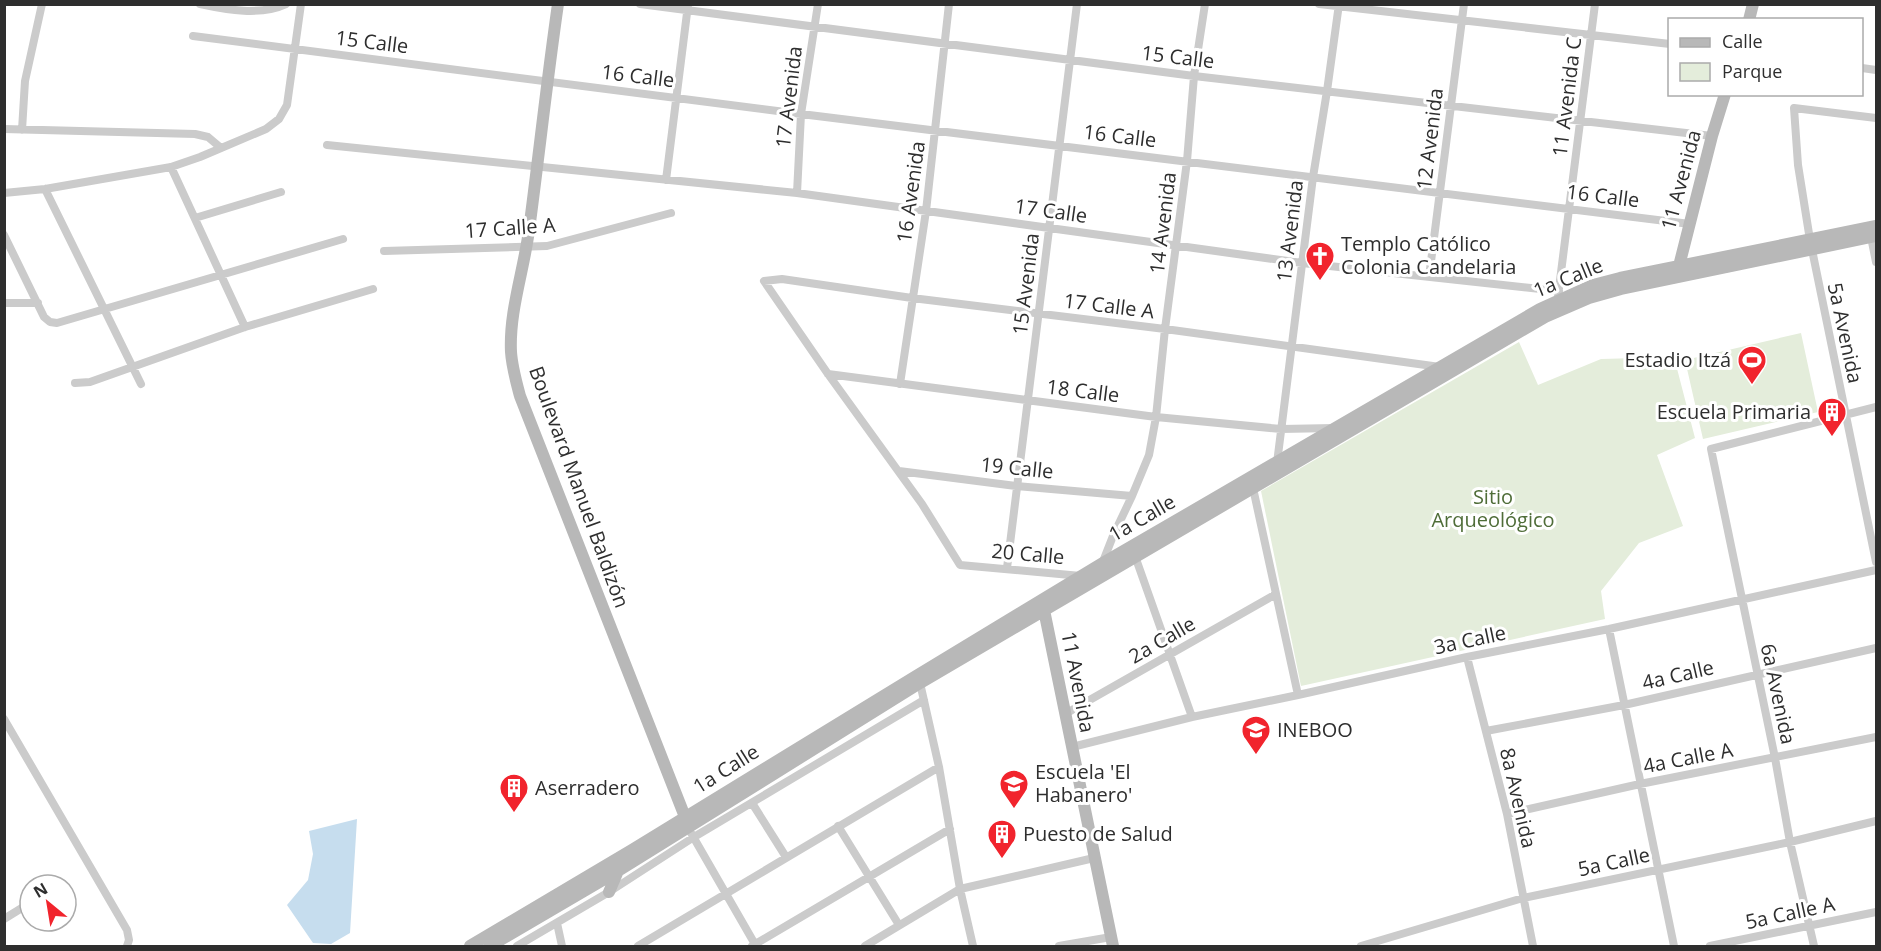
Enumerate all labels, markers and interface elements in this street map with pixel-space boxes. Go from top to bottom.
legend [1668,18,1863,96]
street label: 15 Calle [334,24,410,59]
text: Calle [1722,29,1763,53]
street label: 11 Avenida C [1546,36,1587,158]
street label: 15 Calle [1140,39,1216,74]
street label: 17 Avenida [769,44,808,150]
street label: 16 Calle [600,58,676,93]
text: Parque [1722,59,1782,83]
street label: 12 Avenida [1410,86,1449,192]
street label: 16 Calle [1082,118,1158,153]
street label: 11 Avenida [1654,127,1707,233]
street label: 16 Avenida [890,139,931,245]
street label: 14 Avenida [1143,170,1182,276]
street label: 13 Avenida [1270,178,1309,284]
street label: 16 Calle [1565,178,1641,213]
street label: 17 Calle [1013,192,1089,229]
street label: 17 Calle A [464,211,557,244]
place label: Templo Católico Colonia Candelaria [1341,230,1516,280]
street label: 15 Avenida [1006,231,1045,337]
church icon: Templo Católico Colonia Candelaria [1304,240,1336,282]
street label: 1a Calle [1529,251,1607,304]
street label: 5a Avenida [1822,280,1869,386]
street label: 17 Calle A [1062,287,1156,324]
sports icon: Estadio Itzá [1736,344,1768,386]
place label: Estadio Itzá [1624,346,1731,373]
street label: Boulevard Manuel Baldizón [523,362,636,611]
street label: 18 Calle [1045,373,1121,408]
building icon: Escuela Primaria [1816,396,1848,438]
place label: Escuela Primaria [1657,398,1811,425]
street label: 19 Calle [979,450,1055,485]
park label: Sitio Arqueológico [1431,483,1555,533]
street label: 1a Calle [1103,488,1180,547]
street label: 20 Calle [990,537,1066,570]
street label: 2a Calle [1123,610,1200,669]
street label: 3a Calle [1431,619,1508,660]
street label: 11 Avenida [1055,629,1102,735]
street label: 6a Avenida [1755,641,1802,747]
street label: 4a Calle [1639,653,1716,696]
school or university icon: INEBOO [1240,714,1272,756]
place label: INEBOO [1277,716,1353,743]
street label: 4a Calle A [1641,736,1735,779]
street label: 1a Calle [688,738,764,799]
street label: 8a Avenida [1494,745,1543,851]
place label: Escuela 'El Habanero' [1035,758,1132,808]
school or university icon: Escuela 'El Habanero' [998,768,1030,810]
building icon: Aserradero [498,772,530,814]
place label: Aserradero [535,774,640,801]
building icon: Puesto de Salud [986,818,1018,860]
place label: Puesto de Salud [1023,820,1173,847]
street label: 5a Calle [1575,841,1652,882]
north arrow [18,873,78,933]
text: N [29,877,52,903]
street label: 5a Calle A [1743,890,1837,935]

